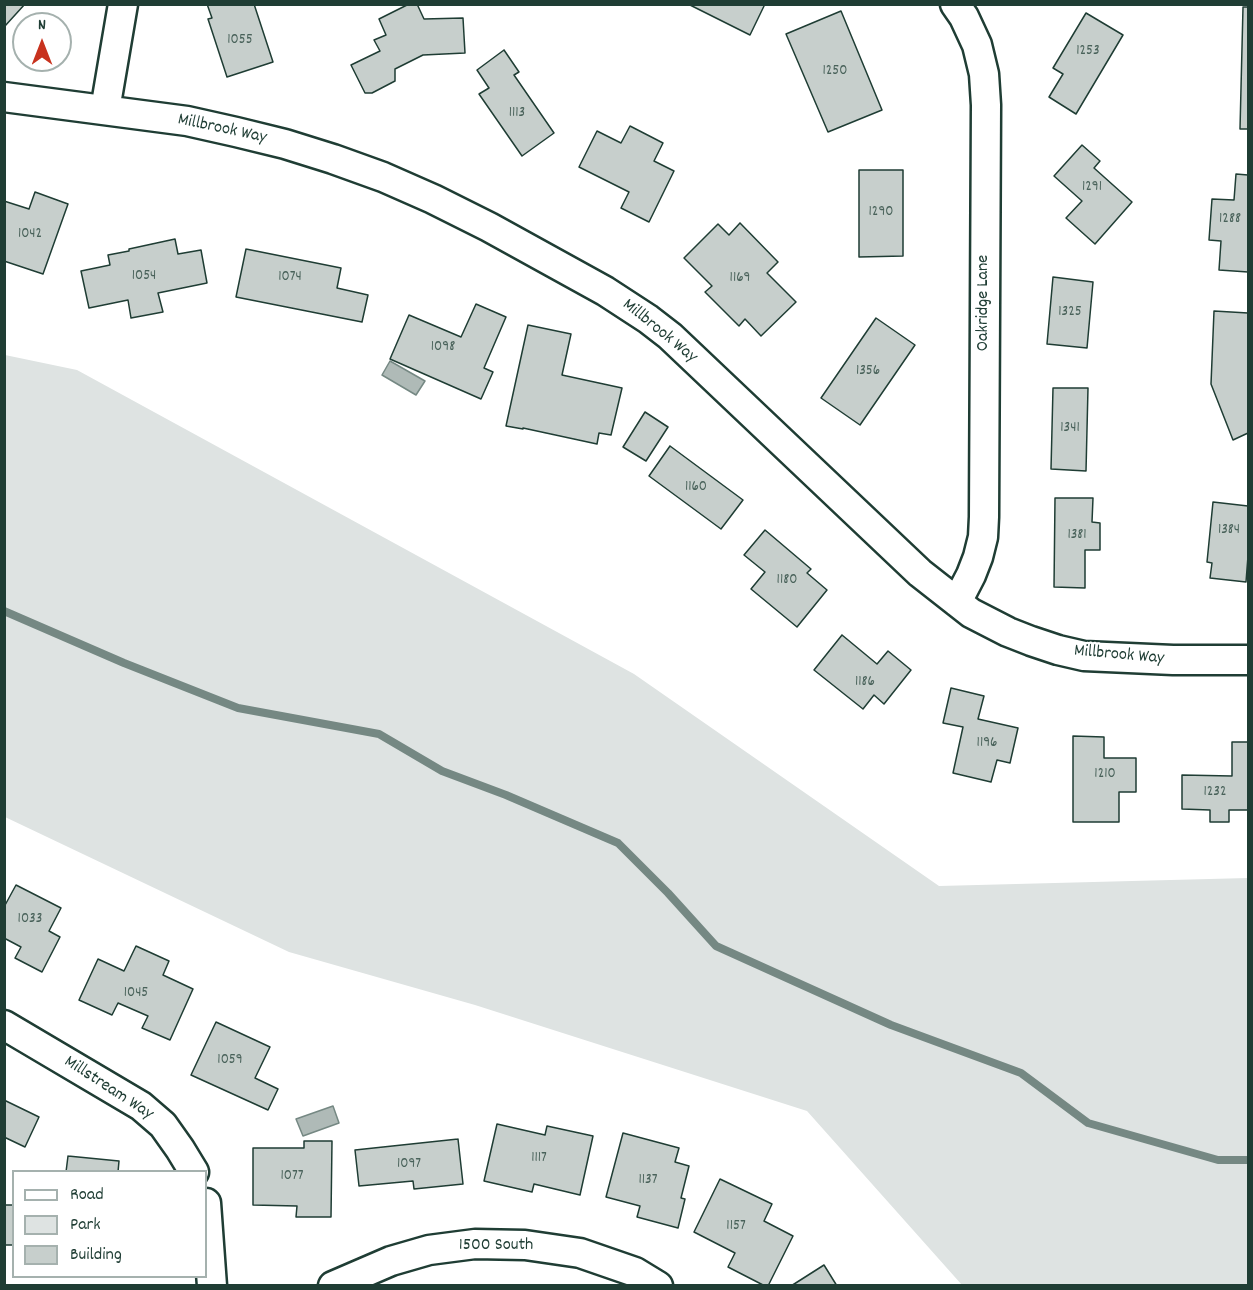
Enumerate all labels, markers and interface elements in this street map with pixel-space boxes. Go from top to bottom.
north arrow [12,12,72,72]
text: N [38,14,46,37]
house number: 1055 [227,32,253,50]
house number: 1253 [1076,43,1100,61]
house number: 1250 [823,63,847,81]
house number: 1113 [509,105,525,123]
street label: Millbrook Way [176,110,268,150]
house number: 1291 [1082,179,1102,197]
house number: 1290 [869,204,893,222]
house number: 1288 [1219,211,1241,229]
house number: 1042 [18,226,42,244]
street label: Oakridge Lane [974,255,996,351]
house number: 1054 [132,268,156,286]
house number: 1074 [278,269,302,287]
house number: 1169 [730,270,750,288]
street label: Millbrook Way [617,295,701,369]
house number: 1325 [1058,304,1082,322]
house number: 1098 [431,339,455,357]
house number: 1356 [856,363,880,381]
house number: 1341 [1060,420,1080,438]
house number: 1160 [685,479,707,497]
house number: 1384 [1218,522,1240,540]
house number: 1381 [1067,527,1087,545]
house number: 1180 [777,572,797,590]
street label: Millbrook Way [1073,641,1165,671]
house number: 1186 [855,674,875,692]
house number: 1196 [977,735,997,753]
house number: 1210 [1094,766,1116,784]
house number: 1232 [1203,784,1227,802]
house number: 1033 [18,911,42,929]
house number: 1045 [124,985,148,1003]
street label: Millstream Way [59,1052,157,1126]
house number: 1059 [217,1052,243,1070]
house number: 1117 [531,1150,547,1168]
house number: 1097 [397,1156,421,1174]
house number: 1077 [281,1168,303,1186]
legend [12,1170,207,1278]
house number: 1137 [639,1172,657,1190]
text: Road [70,1183,104,1208]
text: Park [70,1213,101,1238]
house number: 1157 [726,1218,746,1236]
street label: 1500 South [459,1236,533,1258]
text: Building [70,1243,122,1268]

